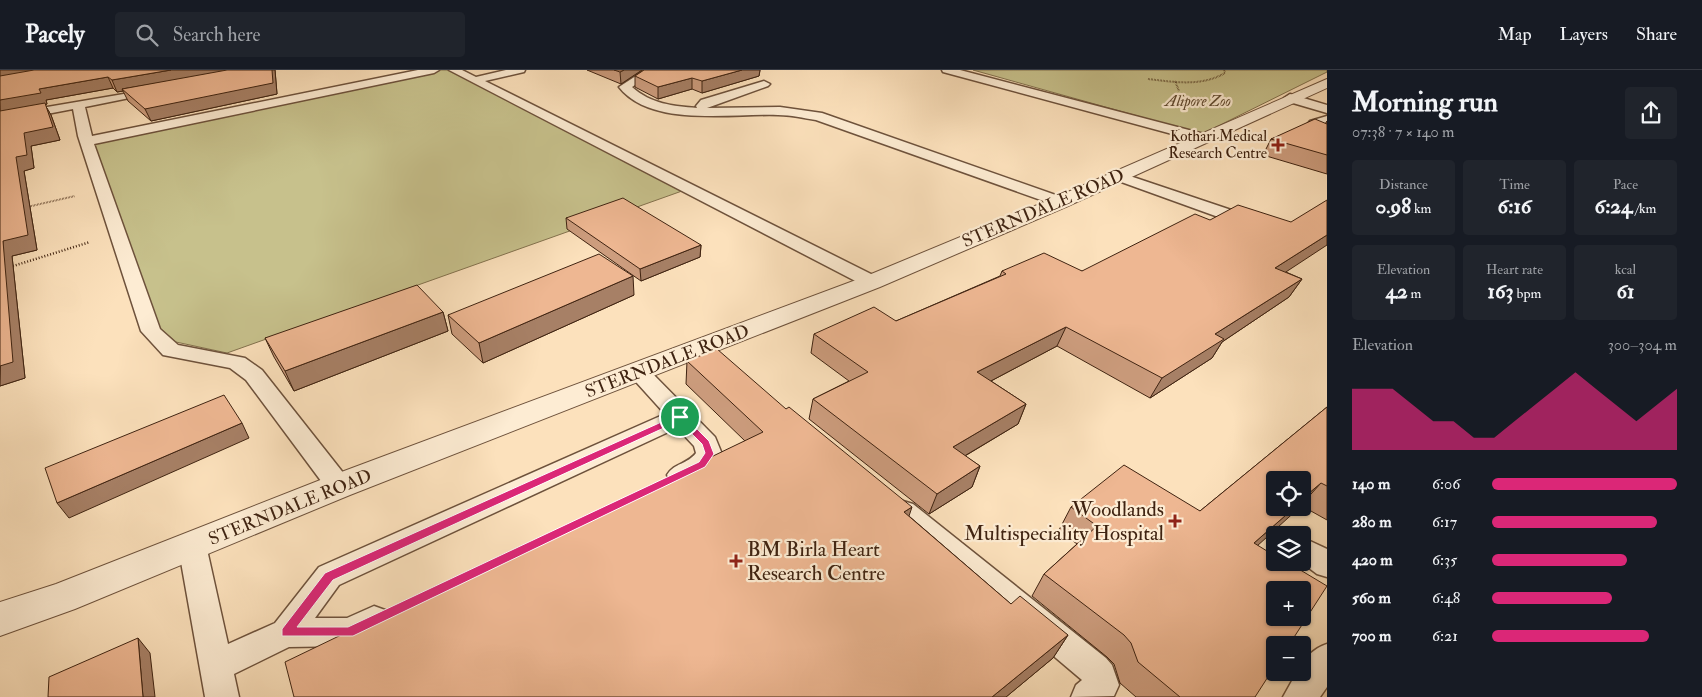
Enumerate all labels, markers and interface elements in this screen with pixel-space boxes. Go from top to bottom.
search box [115,12,465,57]
text: Pacely [25,19,85,50]
icon: search [133,21,161,49]
text: Search here [173,23,261,47]
text: Map [1498,23,1532,46]
text: Layers [1560,23,1608,46]
text: Share [1636,23,1677,46]
text: Morning run [1352,85,1498,120]
button: share [1625,87,1677,139]
park label: Alipore Zoo [1163,92,1231,111]
text: 07:38 · 7 × 140 m [1352,122,1454,142]
place label: Kothari Medical Research Centre [1168,127,1267,163]
marker: Kothari Medical Research Centre [1271,138,1285,152]
street label: STERNDALE ROAD [959,164,1128,253]
text: Distance [1379,176,1428,193]
text: Time [1499,176,1530,193]
text: Pace [1613,176,1638,193]
text: 0.98 [1376,193,1411,220]
text: 6:16 [1498,193,1531,220]
text: 6:24 [1595,193,1632,220]
text: km [1411,200,1431,217]
text: /km [1632,200,1656,217]
text: Elevation [1377,261,1430,278]
text: Heart rate [1486,261,1543,278]
text: kcal [1615,261,1636,278]
text: 42 [1386,278,1408,305]
text: 163 [1488,278,1514,305]
text: 61 [1617,278,1635,305]
text: m [1408,285,1421,302]
text: bpm [1514,285,1541,302]
street label: STERNDALE ROAD [582,320,753,403]
text: Elevation [1352,335,1413,355]
text: 300–304 m [1608,335,1677,355]
pin [659,396,701,438]
icon: arrive [666,403,694,431]
street label: STERNDALE ROAD [205,464,375,551]
map controls [1266,471,1311,681]
button: locate [1266,471,1311,516]
text: 140 m [1352,474,1390,494]
text: 6:06 [1432,474,1460,494]
place label: Woodlands Multispeciality Hospital [964,496,1165,547]
text: 280 m [1352,512,1392,532]
text: 6:17 [1432,512,1457,532]
marker: Woodlands Multispeciality Hospital [1168,514,1182,528]
button: layers [1266,526,1311,571]
place label: BM Birla Heart Research Centre [747,536,885,587]
text: 420 m [1352,550,1393,570]
text: 6:35 [1432,550,1457,570]
marker: BM Birla Heart Research Centre [729,554,743,568]
button: + [1266,581,1311,626]
text: 560 m [1352,588,1391,608]
text: 6:48 [1432,588,1460,608]
text: 700 m [1352,626,1391,646]
text: 6:21 [1432,626,1458,646]
button: − [1266,636,1311,681]

